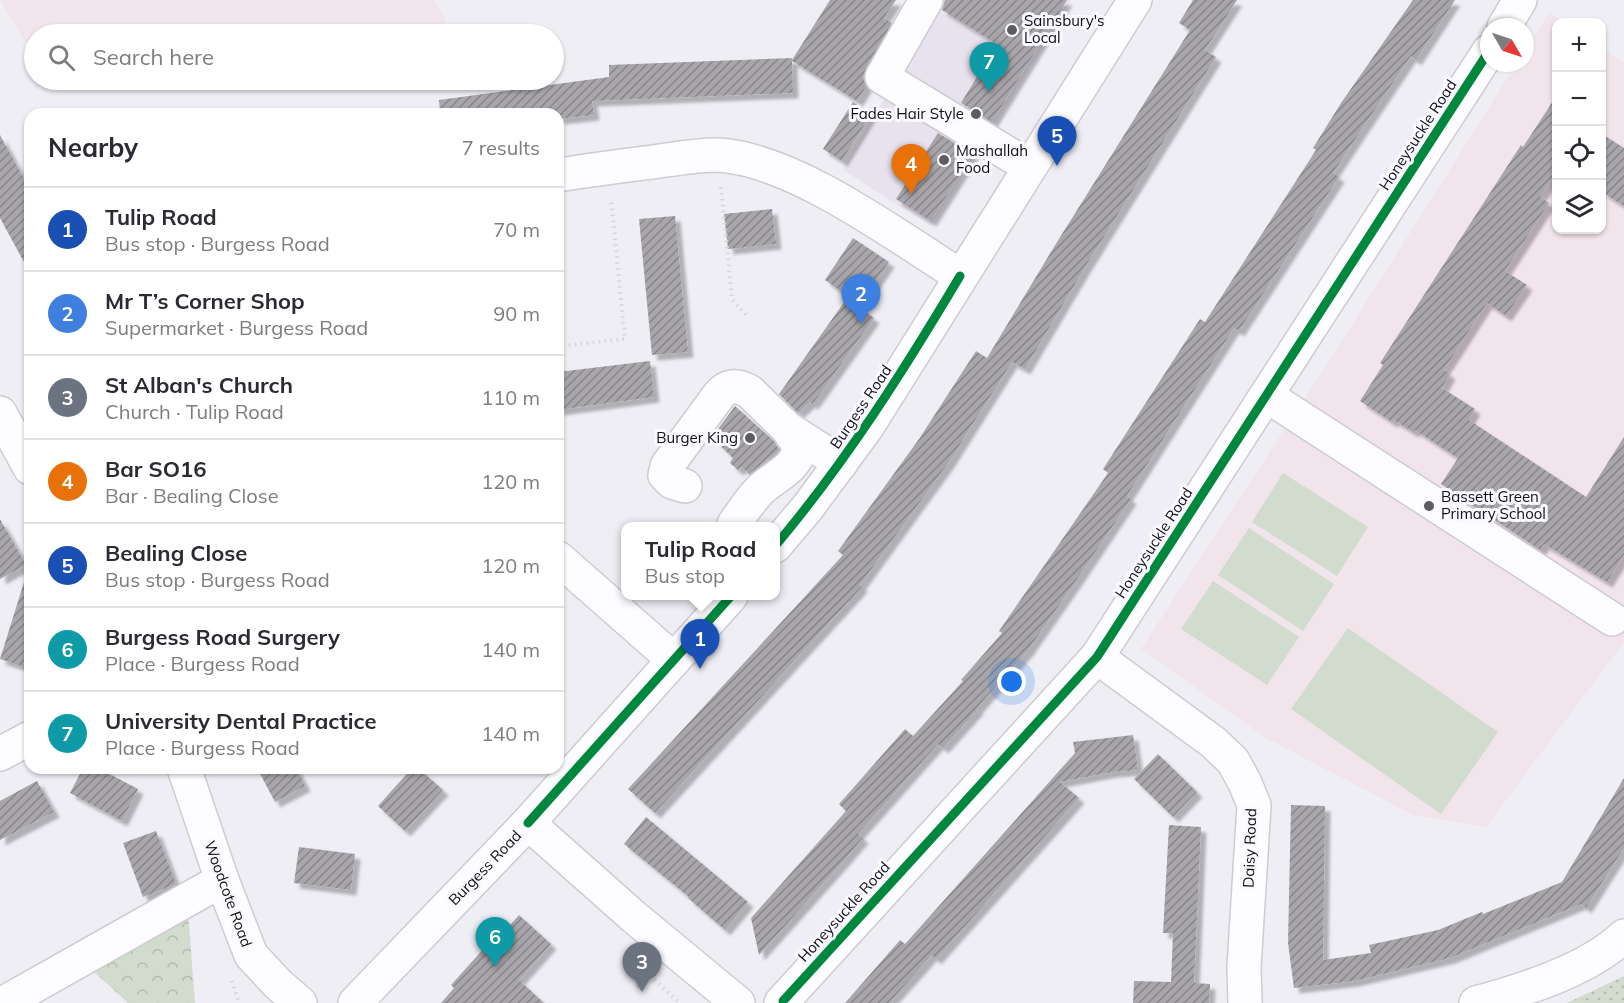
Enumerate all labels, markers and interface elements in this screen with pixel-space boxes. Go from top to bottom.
place label: Sainsbury's Local [1024,11,1104,47]
north arrow [1480,18,1534,72]
map controls [1552,18,1606,234]
button: + [1552,18,1606,72]
marker: Sainsbury's Local [1005,23,1019,37]
search box [24,24,564,90]
icon: search [45,41,78,74]
pin: 7 [970,42,1008,92]
text: Search here [93,43,214,71]
button: − [1552,72,1606,126]
street label: Honeysuckle Road [1375,76,1461,194]
place label: Fades Hair Style [851,104,964,123]
marker: Fades Hair Style [969,107,983,121]
pin: 5 [1038,116,1076,166]
button: locate [1552,126,1606,180]
text: Nearby [48,131,138,164]
text: 7 results [462,135,540,160]
place label: Mashallah Food [956,141,1028,177]
pin: 4 [892,144,930,194]
marker: Mashallah Food [937,153,951,167]
button: layers [1552,180,1606,234]
text: Tulip Road [105,203,217,231]
text: 1 [62,217,74,242]
text: 70 m [493,217,540,242]
text: Bus stop · Burgess Road [105,231,330,256]
pin: 2 [842,274,880,324]
text: Mr T’s Corner Shop [105,287,305,315]
text: 2 [62,301,74,326]
text: 90 m [493,301,540,326]
text: Supermarket · Burgess Road [105,315,368,340]
street label: Burgess Road [826,361,896,452]
text: St Alban's Church [105,371,293,399]
text: 3 [62,385,74,410]
text: 110 m [481,385,540,410]
text: Church · Tulip Road [105,399,284,424]
place label: Burger King [656,428,738,447]
marker: Burger King [743,431,757,445]
text: Bar SO16 [105,455,206,483]
text: 4 [62,469,74,494]
text: 120 m [481,469,540,494]
text: Bar · Bealing Close [105,483,279,508]
street label: Honeysuckle Road [1111,484,1197,602]
place label: Bassett Green Primary School [1441,487,1546,523]
marker: Bassett Green Primary School [1422,499,1436,513]
popup [621,522,780,600]
text: Tulip Road [645,535,756,563]
text: Bealing Close [105,539,247,567]
text: 5 [62,553,74,578]
text: 120 m [481,553,540,578]
text: Bus stop [645,563,725,588]
text: Bus stop · Burgess Road [105,567,330,592]
pin: 1 [680,620,720,669]
text: Burgess Road Surgery [105,623,340,651]
text: 6 [62,637,74,662]
text: 140 m [481,637,540,662]
text: Place · Burgess Road [105,651,300,676]
your location [997,667,1026,696]
text: University Dental Practice [105,707,376,735]
text: 7 [62,721,74,746]
text: 140 m [481,721,540,746]
text: Place · Burgess Road [105,735,300,760]
street label: Daisy Road [1239,808,1260,888]
street label: Burgess Road [444,826,525,909]
street label: Woodcote Road [200,838,257,950]
street label: Honeysuckle Road [794,858,894,966]
pin: 6 [476,918,514,967]
pin: 3 [622,942,662,992]

